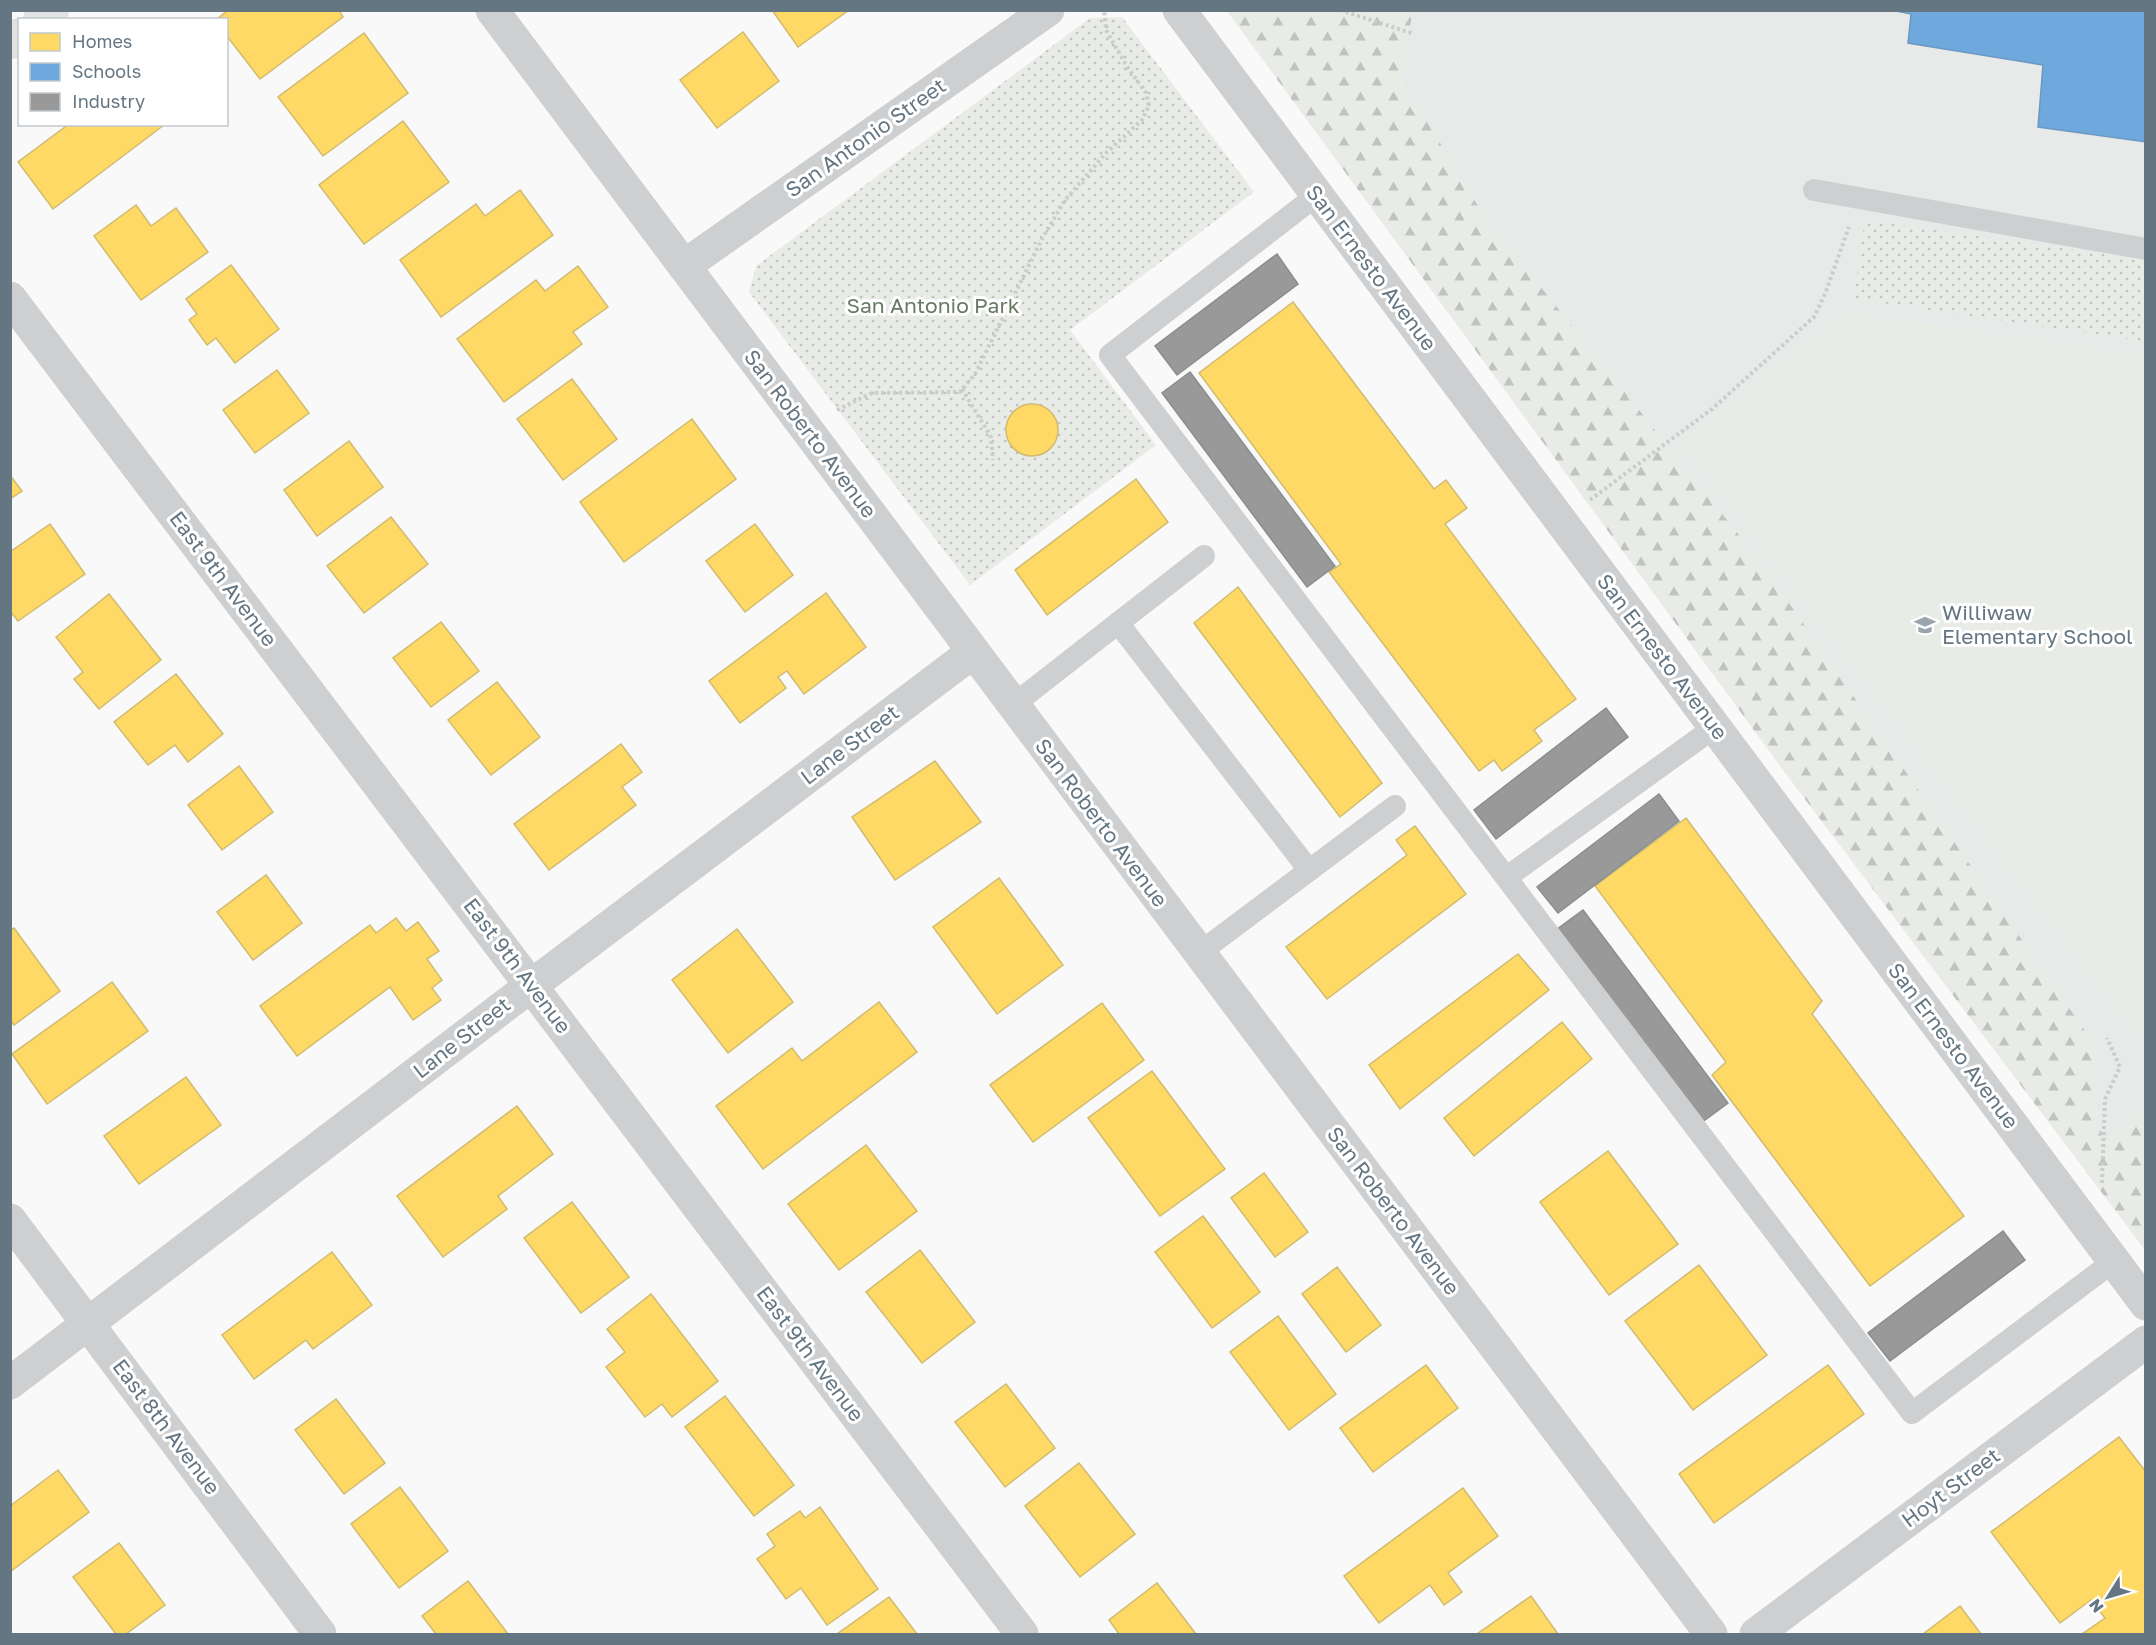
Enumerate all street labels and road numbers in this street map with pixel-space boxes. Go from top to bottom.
street label: San Antonio Street [780,72,951,202]
street label: San Ernesto Avenue [1301,179,1443,356]
street label: San Roberto Avenue [739,344,883,523]
street label: East 9th Avenue [164,506,283,651]
street label: San Ernesto Avenue [1592,568,1734,745]
street label: Lane Street [795,699,904,790]
street label: San Roberto Avenue [1030,733,1174,912]
street label: East 9th Avenue [458,893,577,1038]
street label: San Ernesto Avenue [1883,957,2025,1134]
street label: Lane Street [407,991,515,1083]
street label: San Roberto Avenue [1322,1121,1466,1300]
street label: East 9th Avenue [751,1281,870,1426]
street label: East 8th Avenue [107,1354,226,1499]
street label: Hoyt Street [1896,1442,2005,1533]

